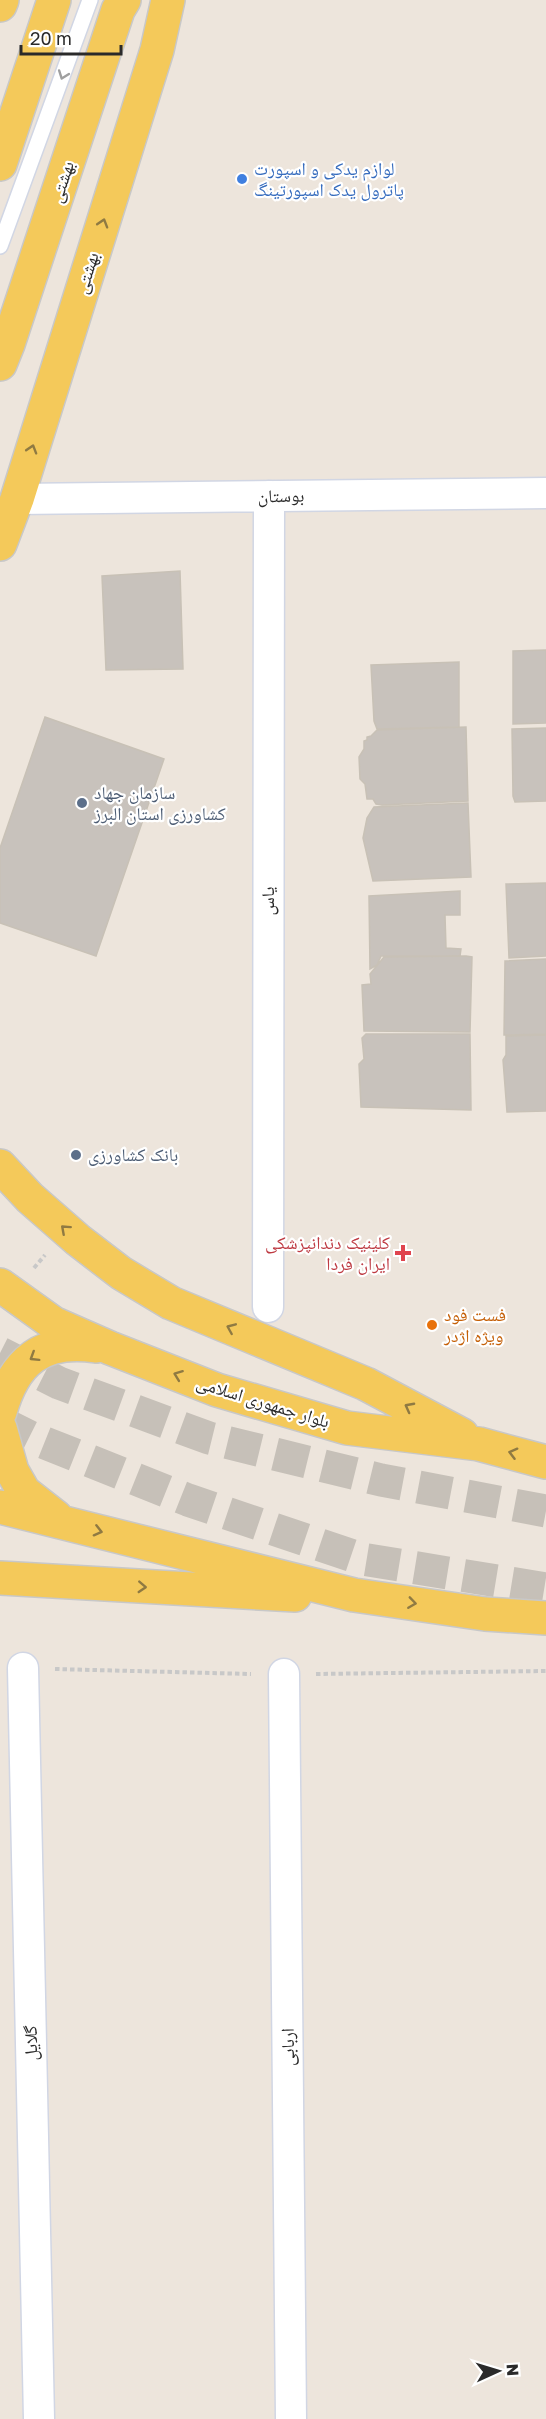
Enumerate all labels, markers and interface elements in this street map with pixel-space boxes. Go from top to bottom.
scale bar [21,18,122,56]
text: 20 m [30,27,72,49]
one-way arrow [58,69,71,80]
place label: لوازم یدکی و اسپورت پاترول یدک اسپورتینگ [254,157,404,201]
street label: بهشتی [44,158,79,206]
marker: لوازم یدکی و اسپورت پاترول یدک اسپورتینگ [235,172,249,186]
one-way arrow [96,218,108,229]
street label: بهشتى [69,249,104,297]
one-way arrow [25,444,37,455]
street label: بوستان [257,484,305,507]
place label: سازمان جهاد کشاورزی استان البرز [93,781,226,825]
marker: سازمان جهاد کشاورزی استان البرز [75,796,89,810]
street label: یاس [256,887,279,915]
place label: بانک کشاورزی [88,1143,178,1166]
marker: بانک کشاورزی [69,1148,83,1162]
one-way arrow [61,1225,72,1236]
place label: کلینیک دندانپزشکی ایران فردا [265,1231,391,1275]
marker: کلینیک دندانپزشکی ایران فردا [394,1244,412,1262]
place label: فست فود ویژه اژدر [443,1303,506,1346]
marker: فست فود ویژه اژدر [425,1318,439,1332]
one-way arrow [226,1323,237,1335]
one-way arrow [30,1350,40,1362]
one-way arrow [173,1369,184,1382]
street label: بلوار جمهوری اسلامی [194,1370,333,1433]
one-way arrow [404,1402,415,1414]
one-way arrow [508,1448,519,1460]
one-way arrow [92,1524,102,1536]
one-way arrow [138,1580,147,1593]
one-way arrow [407,1597,416,1609]
street label: گلایل [19,2025,42,2061]
street label: اربابی [276,2028,299,2066]
north arrow [468,2341,528,2401]
text: N [503,2363,523,2377]

